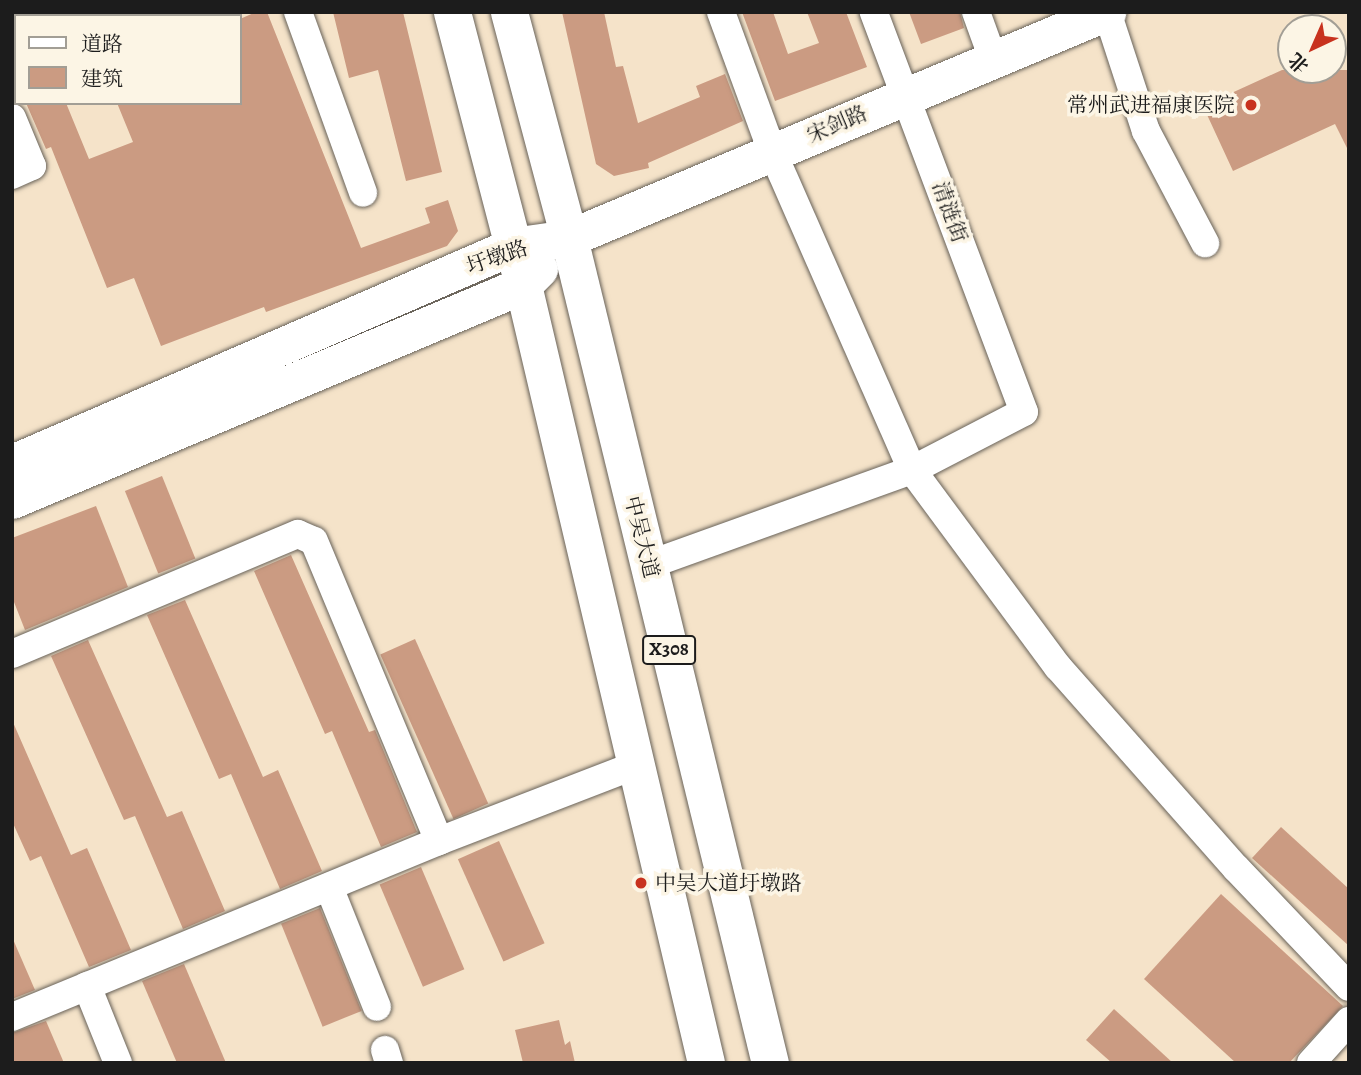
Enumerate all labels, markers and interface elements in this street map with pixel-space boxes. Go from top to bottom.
legend [14,14,242,105]
north arrow [1277,14,1347,84]
text: 道路 [81,30,123,58]
text: 北 [1283,47,1315,79]
text: 建筑 [81,65,123,93]
place label: 常州武进福康医院 [1067,92,1235,118]
marker: 常州武进福康医院 [1241,95,1261,115]
street label: 宋剑路 [803,100,871,148]
street label: 清涟街 [927,178,973,246]
street label: 圩墩路 [463,235,531,279]
street label: 中吴大道 [620,493,664,581]
road number: X308 [641,635,697,666]
place label: 中吴大道圩墩路 [655,870,802,896]
marker: 中吴大道圩墩路 [633,875,649,891]

